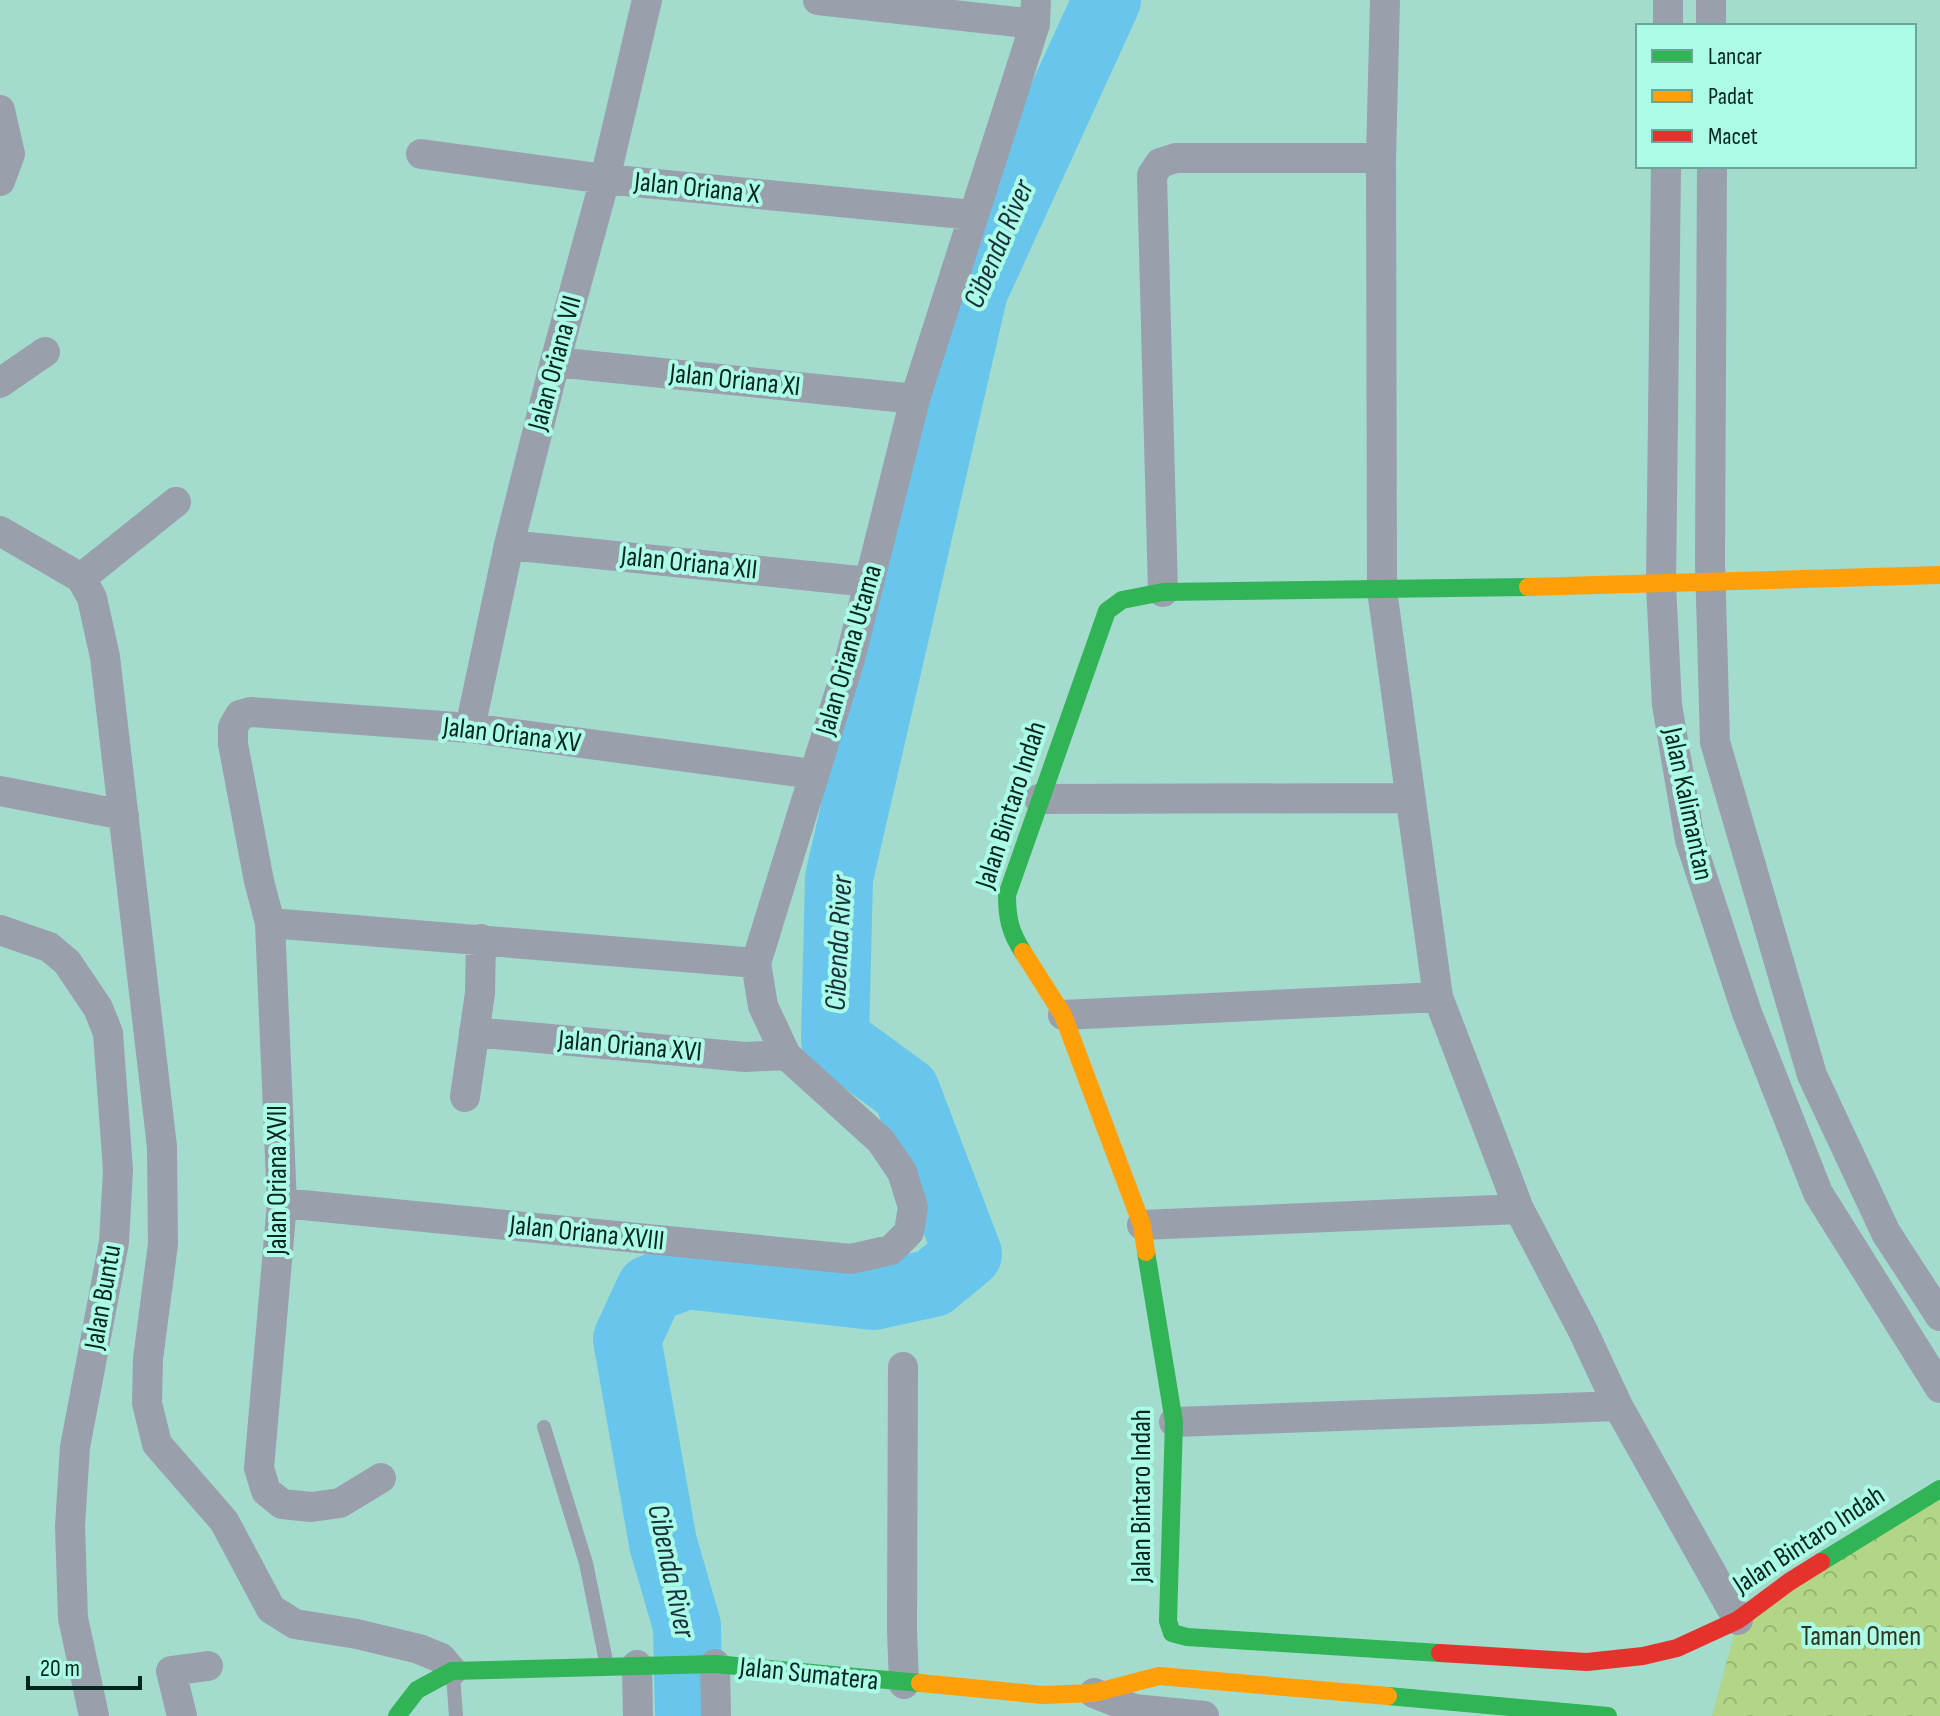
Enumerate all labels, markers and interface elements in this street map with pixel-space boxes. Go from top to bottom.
legend [1636,24,1916,168]
text: Lancar [1708,42,1762,71]
text: Padat [1708,82,1754,111]
text: Macet [1708,122,1758,151]
street label: Jalan Oriana X [632,165,761,211]
water label: Cibenda River [956,173,1043,313]
street label: Jalan Oriana VII [521,292,589,435]
street label: Jalan Oriana XI [667,357,802,403]
street label: Jalan Oriana XII [618,539,759,587]
street label: Jalan Oriana Utama [809,561,889,740]
street label: Jalan Oriana XV [440,710,583,760]
street label: Jalan Bintaro Indah [968,717,1054,894]
street label: Jalan Kalimantan [1656,724,1720,883]
water label: Cibenda River [817,873,861,1012]
street label: Jalan Oriana XVI [556,1023,703,1069]
street label: Jalan Oriana XVII [261,1105,294,1256]
street label: Jalan Oriana XVIII [507,1208,666,1258]
street label: Jalan Buntu [77,1242,128,1353]
street label: Jalan Bintaro Indah [1125,1409,1158,1584]
street label: Jalan Bintaro Indah [1726,1479,1891,1602]
water label: Cibenda River [639,1501,703,1643]
park label: Taman Omen [1801,1620,1921,1653]
scale bar [28,1640,140,1690]
street label: Jalan Sumatera [737,1650,880,1698]
text: 20 m [40,1654,80,1683]

